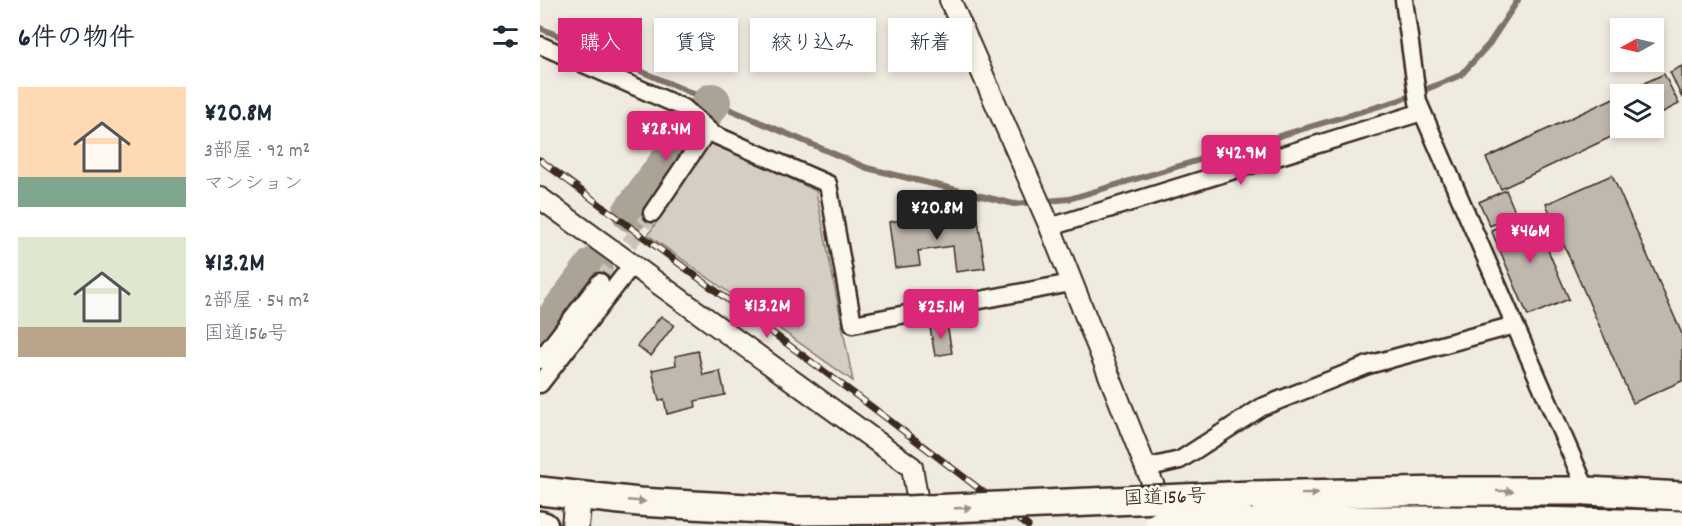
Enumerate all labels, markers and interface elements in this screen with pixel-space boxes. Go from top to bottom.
chip: 購入 [558,18,642,72]
chip: 賃貸 [654,18,738,72]
chip: 絞り込み [750,18,876,72]
chip: 新着 [888,18,972,72]
north arrow [1610,18,1664,72]
map controls [1610,18,1664,138]
icon: filters [489,20,522,53]
text: 6件の物件 [18,21,135,58]
button: layers [1610,84,1664,138]
text: ¥20.8M [204,96,272,133]
icon: home [66,111,138,183]
pin: ¥28.4M [617,111,715,162]
text: ¥28.4M [641,116,691,144]
pin: ¥42.9M [1192,135,1290,186]
text: 3部屋 · 92 m² [204,138,310,166]
text: ¥42.9M [1216,140,1266,168]
text: マンション [204,171,303,199]
pin: ¥20.8M [888,190,986,241]
text: ¥20.8M [911,195,963,223]
pin: ¥46M [1494,213,1566,264]
text: ¥46M [1510,218,1550,246]
text: ¥13.2M [204,246,265,283]
icon: home [66,261,138,333]
text: 2部屋 · 54 m² [204,288,310,316]
pin: ¥13.2M [718,288,816,339]
pin: ¥25.1M [892,289,990,340]
text: ¥13.2M [744,293,790,321]
text: ¥25.1M [917,294,965,322]
text: 国道156号 [204,321,287,349]
street label: 国道156号 [1123,484,1207,514]
one-way arrow [1496,486,1515,496]
one-way arrow [1301,490,1320,499]
one-way arrow [627,497,646,506]
one-way arrow [954,503,973,512]

